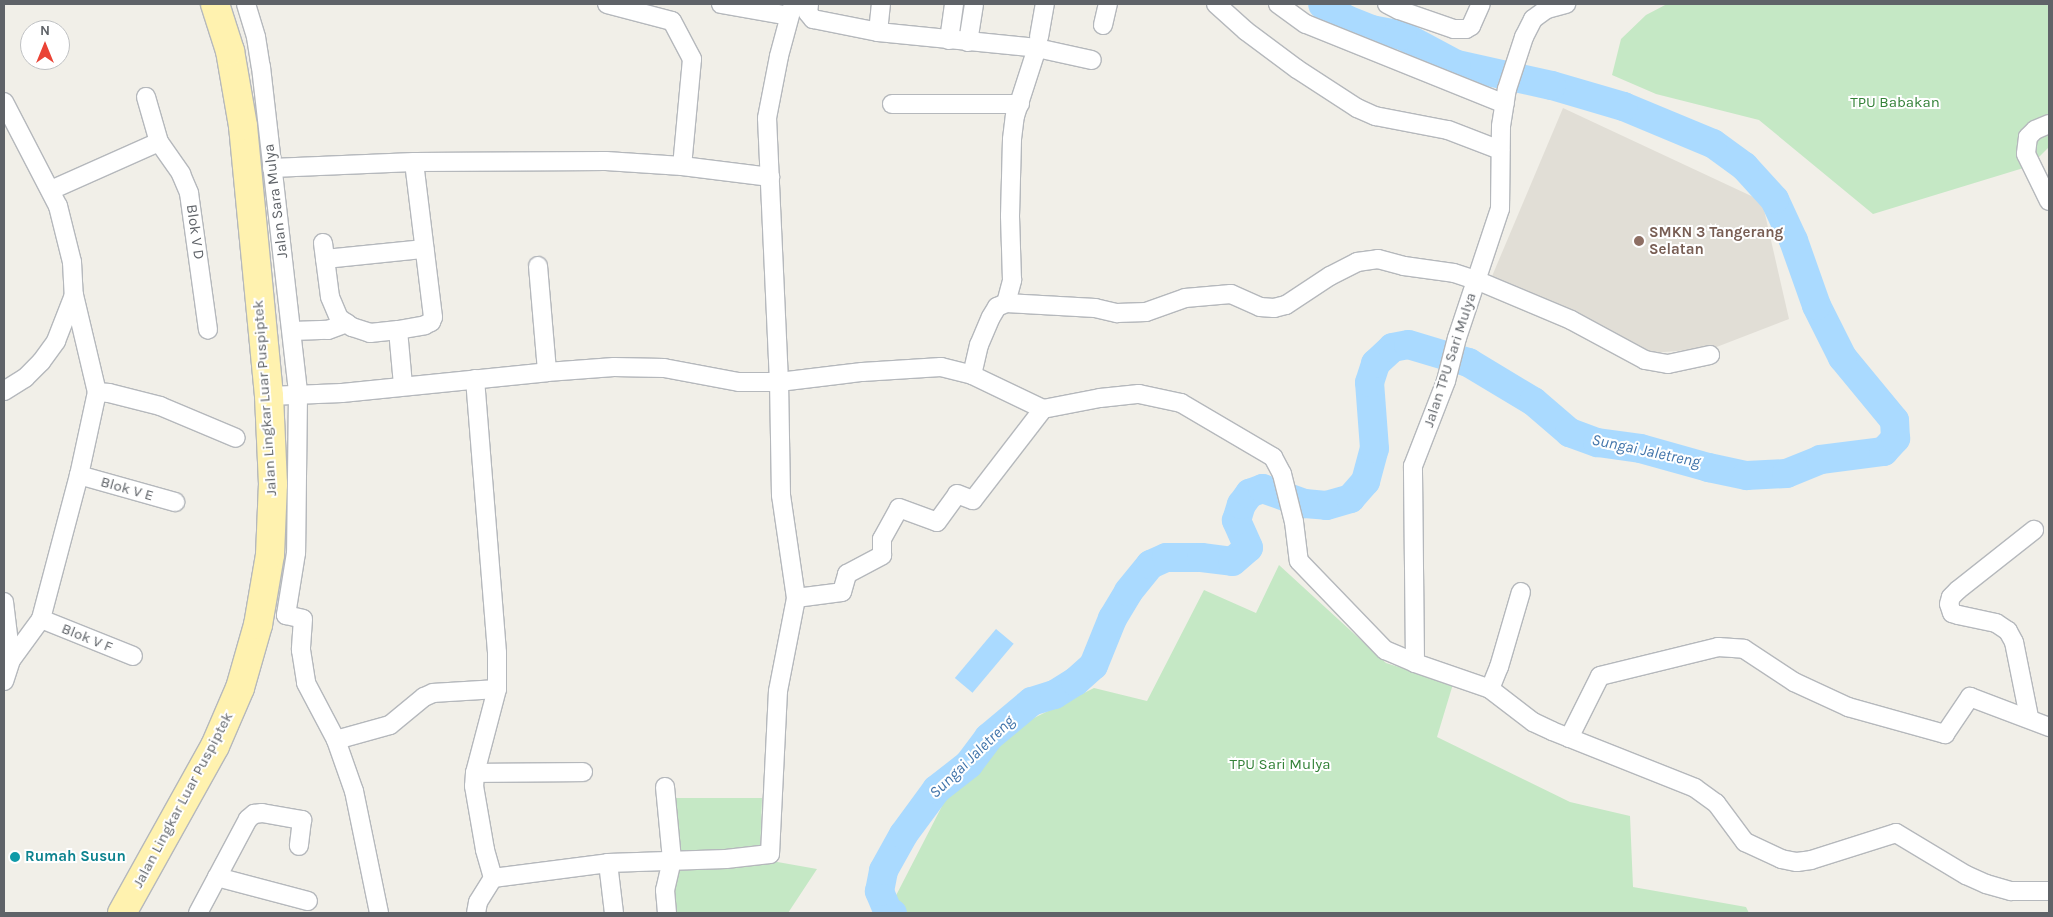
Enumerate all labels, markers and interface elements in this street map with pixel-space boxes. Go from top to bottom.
north arrow [20,20,70,70]
text: N [40,22,50,39]
park label: TPU Babakan [1850,94,1940,112]
street label: Jalan Sara Mulya [260,143,292,259]
street label: Blok V D [182,203,208,261]
place label: SMKN 3 Tangerang Selatan [1649,223,1783,258]
marker: SMKN 3 Tangerang Selatan [1633,235,1645,247]
street label: Jalan TPU Sari Mulya [1420,290,1480,430]
street label: Jalan Lingkar Luar Puspiptek [249,299,281,497]
water label: Sungai Jaletreng [1590,430,1702,472]
street label: Blok V E [98,473,156,505]
street label: Blok V F [59,620,115,656]
street label: Jalan Lingkar Luar Puspiptek [129,709,237,891]
water label: Sungai Jaletreng [926,712,1018,802]
park label: TPU Sari Mulya [1229,756,1331,774]
place label: Rumah Susun [25,848,126,866]
marker: Rumah Susun [9,851,21,863]

